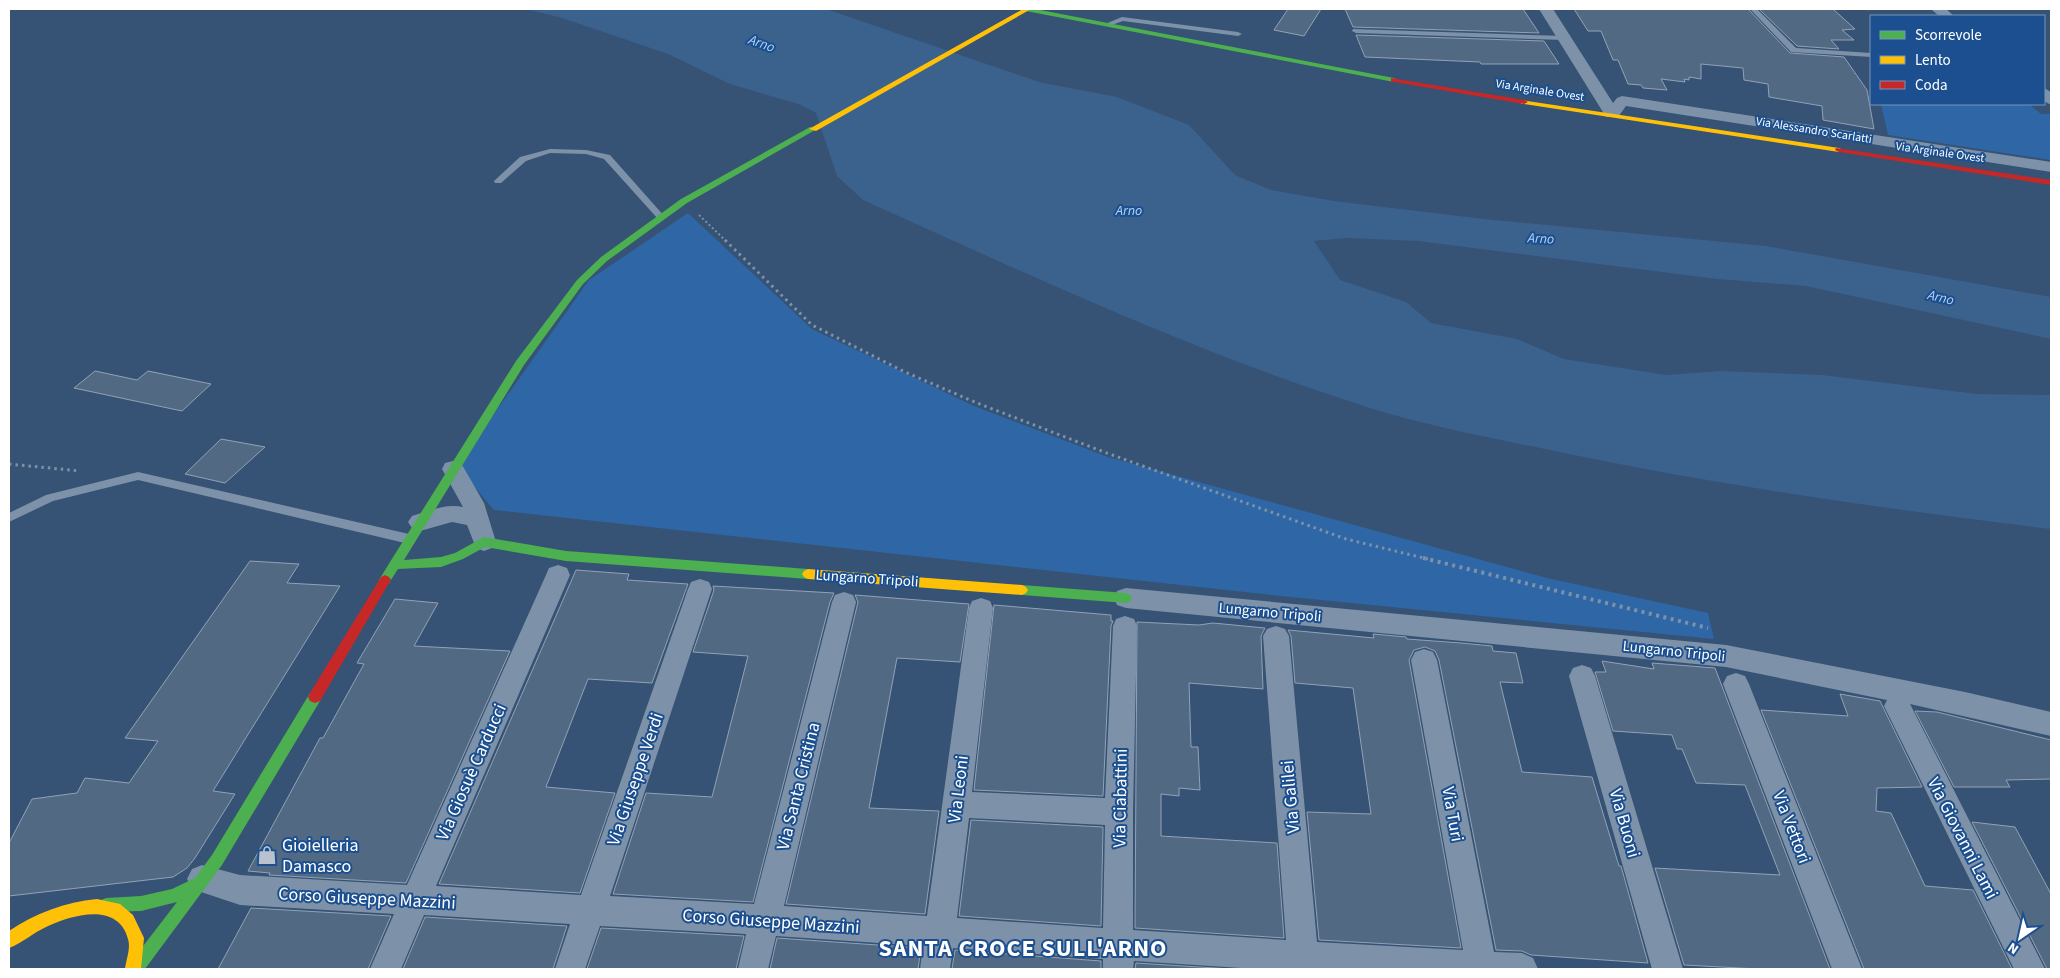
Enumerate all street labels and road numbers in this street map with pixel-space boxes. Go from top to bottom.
street label: Via Arginale Ovest [1494,75,1585,106]
street label: Via Alessandro Scarlatti [1755,113,1873,148]
street label: Via Arginale Ovest [1894,138,1985,167]
street label: Lungarno Tripoli [815,564,919,593]
street label: Lungarno Tripoli [1218,598,1322,627]
street label: Lungarno Tripoli [1622,636,1726,667]
street label: Via Giosuè Carducci [430,700,513,845]
street label: Via Giuseppe Verdi [601,709,670,849]
street label: Via Santa Cristina [771,720,826,853]
street label: Via Ciabattini [1107,748,1134,848]
street label: Via Leoni [942,754,975,824]
street label: Via Galilei [1275,759,1306,835]
street label: Via Giovanni Lami [1921,773,2004,903]
street label: Via Turi [1435,785,1470,844]
street label: Via Buoni [1603,786,1646,861]
street label: Via Vettori [1766,787,1817,867]
street label: Corso Giuseppe Mazzini [278,881,456,916]
street label: Corso Giuseppe Mazzini [682,903,860,940]

